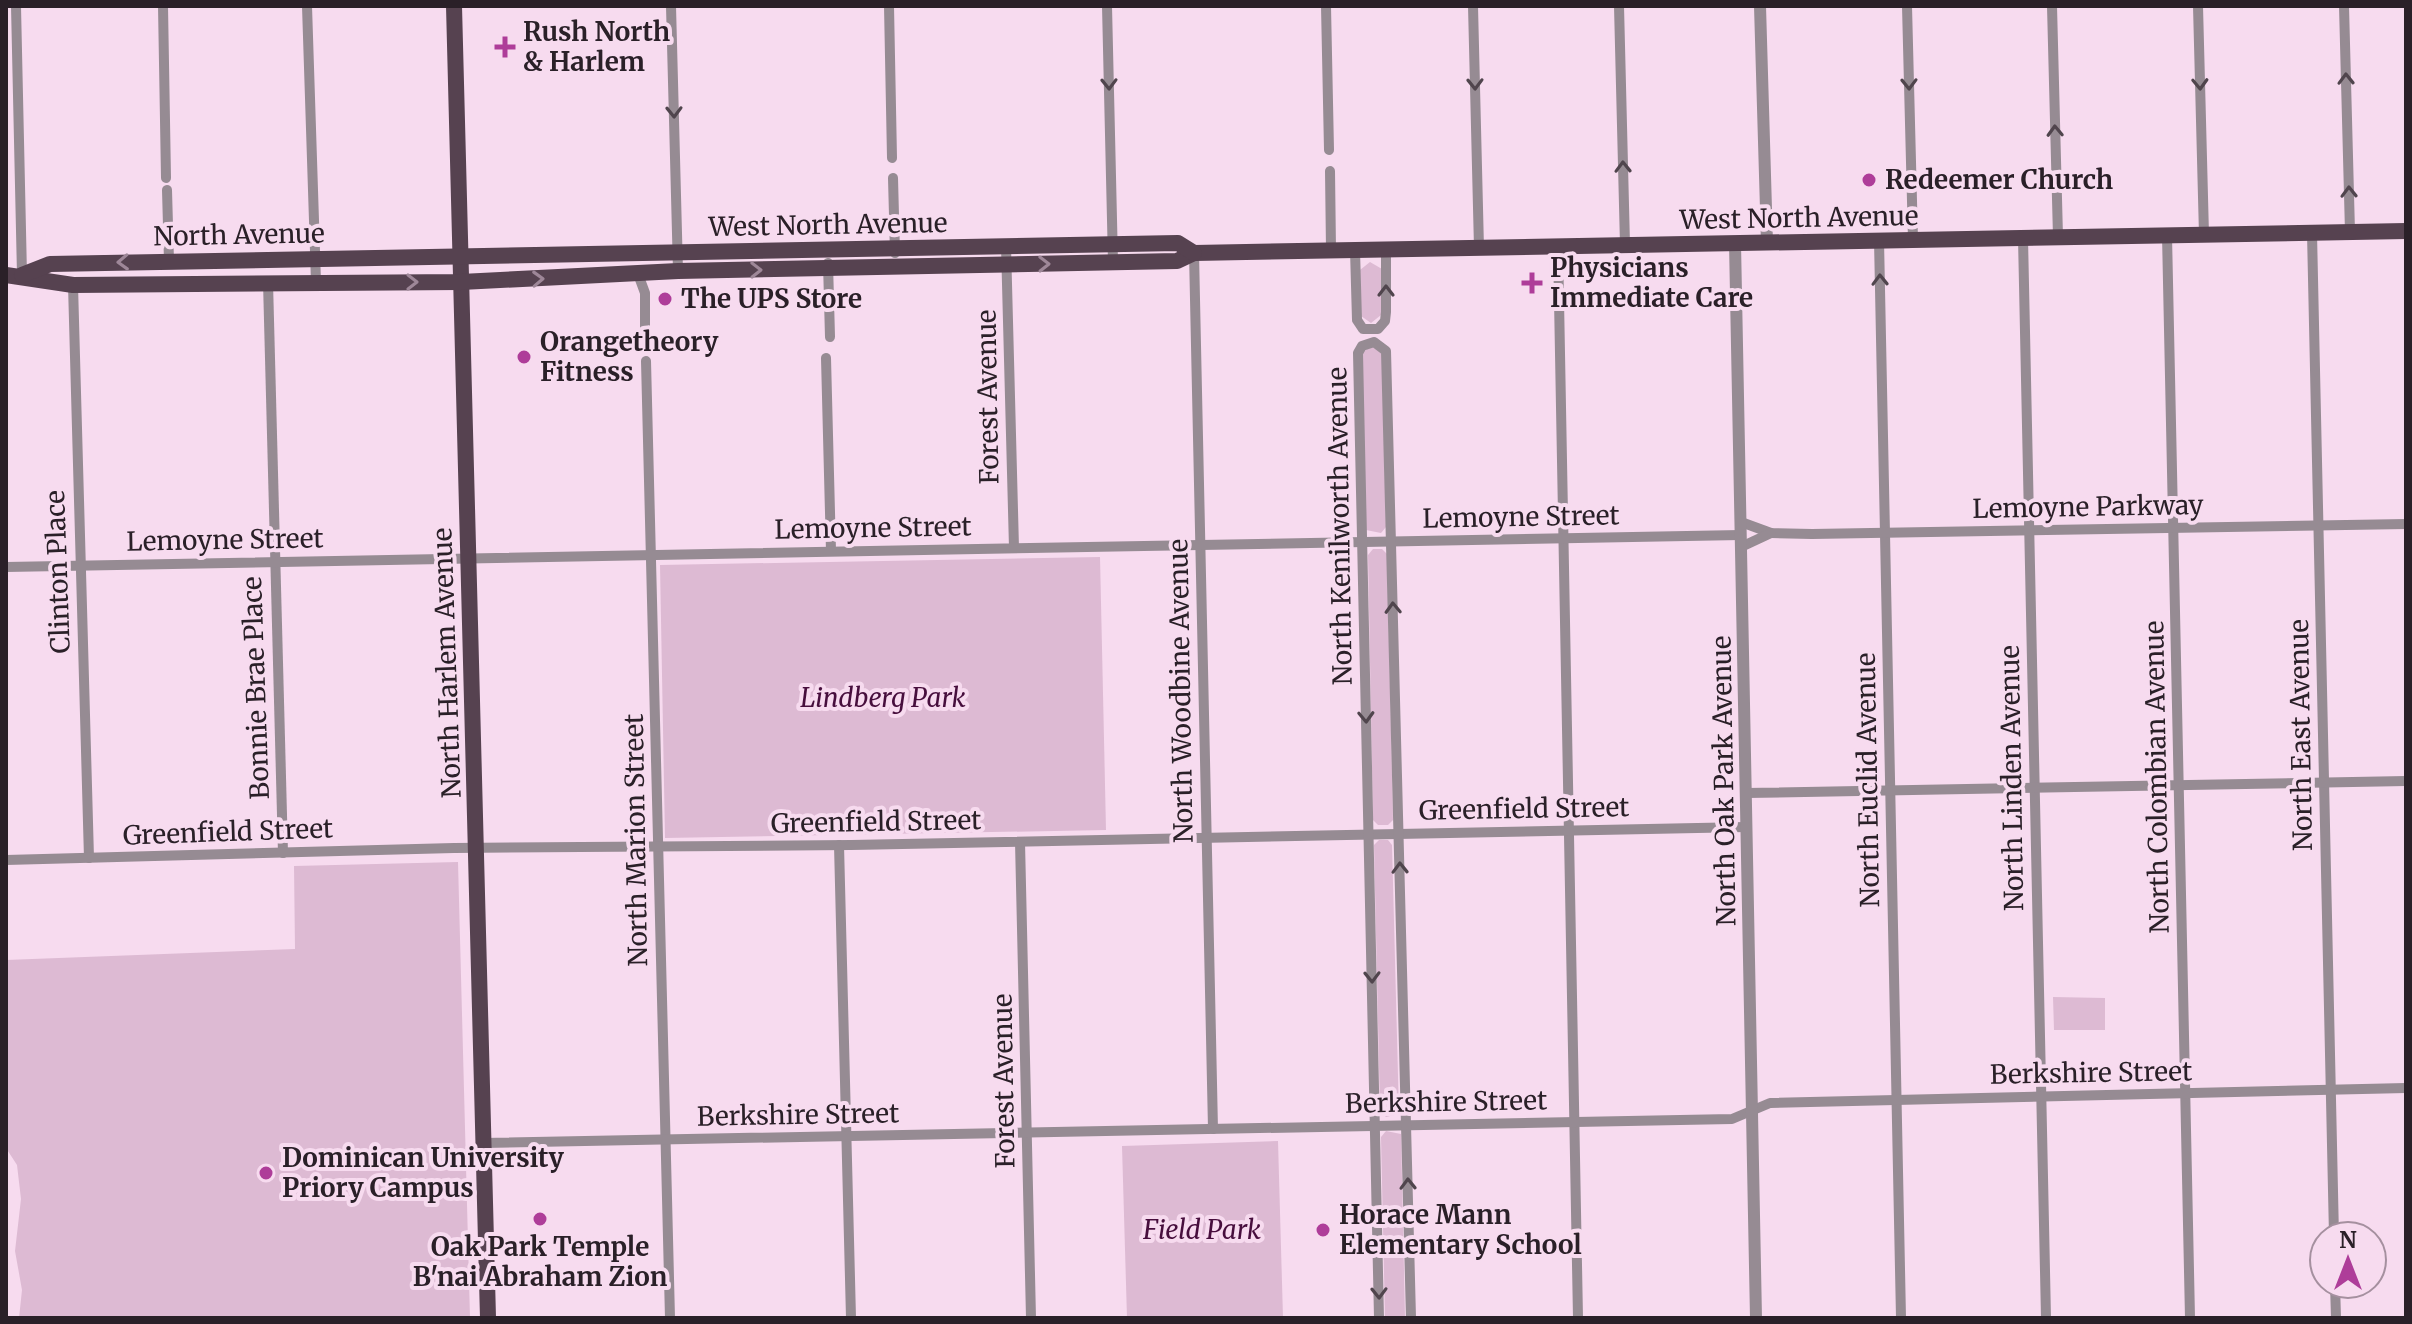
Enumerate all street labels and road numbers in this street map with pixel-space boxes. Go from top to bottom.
street label: West North Avenue [1678,199,1919,236]
street label: West North Avenue [707,206,948,243]
street label: North Avenue [153,217,325,252]
street label: Forest Avenue [969,309,1006,485]
street label: North Kenilworth Avenue [1320,367,1359,685]
street label: Lemoyne Parkway [1972,488,2205,525]
street label: Clinton Place [38,490,77,654]
street label: Lemoyne Street [1422,498,1620,535]
street label: Lemoyne Street [774,509,972,546]
street label: Lemoyne Street [126,521,324,558]
street label: North Harlem Avenue [425,527,468,799]
street label: North Woodbine Avenue [1161,539,1200,843]
street label: Bonnie Brae Place [235,576,276,800]
street label: North East Avenue [2282,619,2319,851]
street label: North Colombian Avenue [2137,620,2176,934]
street label: North Oak Park Avenue [1704,635,1743,927]
street label: North Linden Avenue [1993,645,2030,911]
street label: North Euclid Avenue [1849,652,1886,908]
street label: North Marion Street [617,713,654,967]
street label: Greenfield Street [1418,790,1630,827]
street label: Greenfield Street [770,803,982,840]
street label: Greenfield Street [122,811,334,852]
street label: Forest Avenue [985,993,1022,1169]
street label: Berkshire Street [1990,1054,2192,1091]
street label: Berkshire Street [1345,1083,1547,1120]
street label: Berkshire Street [697,1096,899,1133]

